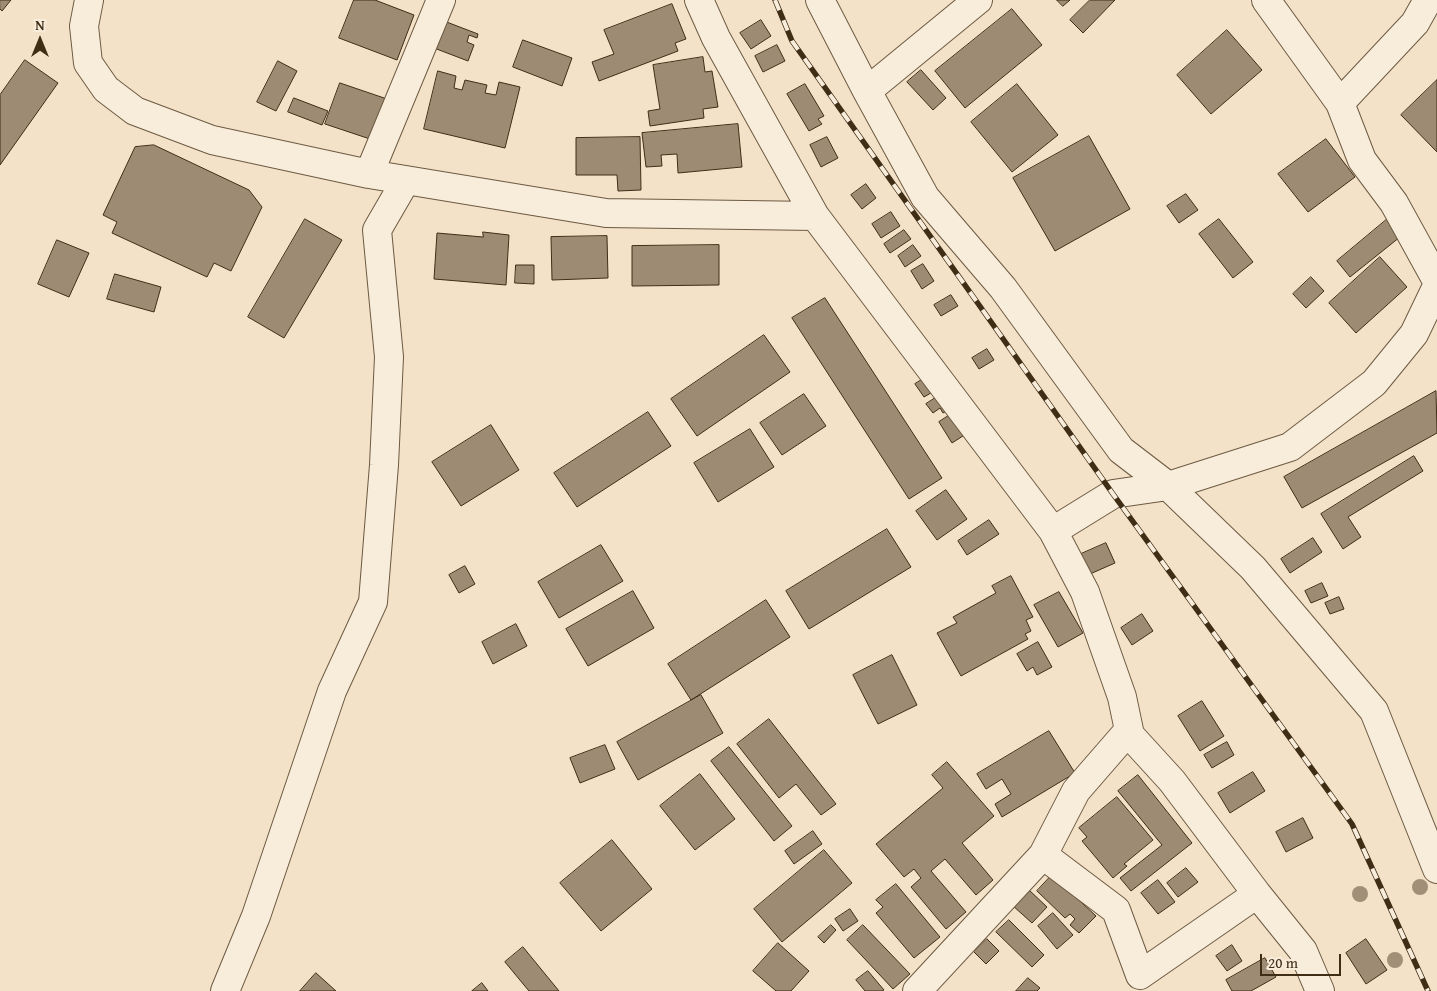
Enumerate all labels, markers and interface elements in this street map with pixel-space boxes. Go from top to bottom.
north arrow [15,15,65,65]
text: N [35,15,45,35]
scale bar [1262,944,1343,976]
text: 20 m [1268,952,1298,973]

